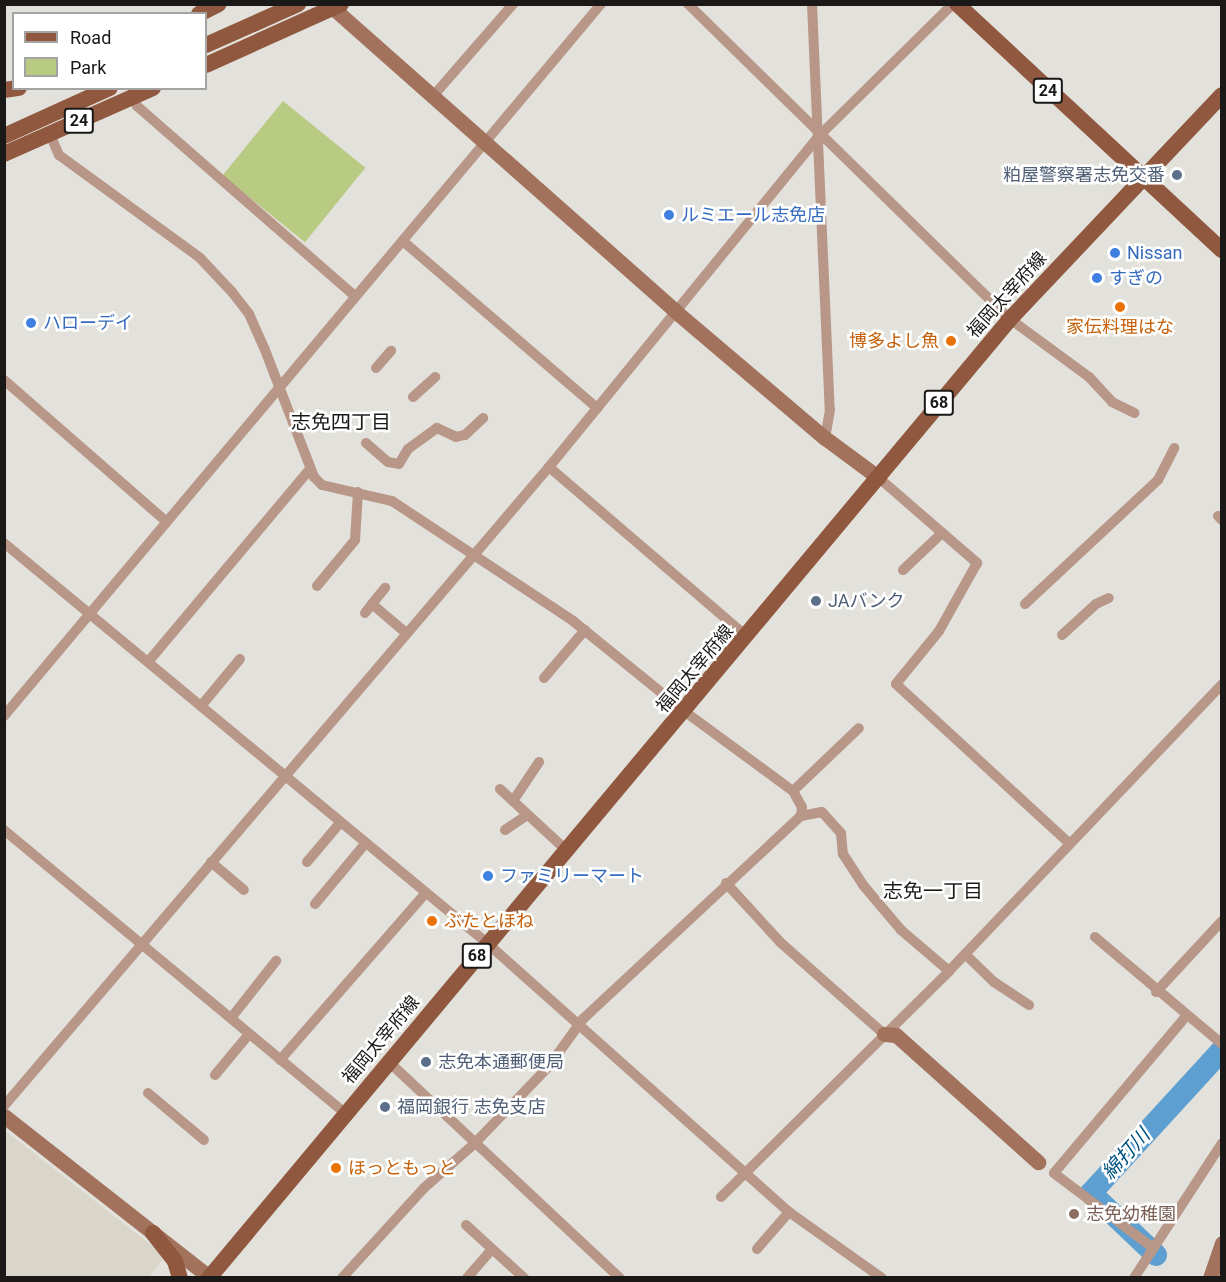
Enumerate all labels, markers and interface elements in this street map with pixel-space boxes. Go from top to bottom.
legend [12,12,207,90]
text: Road [70,27,111,48]
text: Park [70,57,106,78]
road number: 24 [1032,78,1064,104]
road number: 24 [62,108,96,134]
place label: 粕屋警察署志免交番 [1003,164,1165,186]
marker: 粕屋警察署志免交番 [1170,168,1184,182]
place label: ルミエール志免店 [681,204,825,226]
marker: ルミエール志免店 [662,208,676,222]
place label: Nissan [1127,242,1183,264]
marker: Nissan [1108,246,1122,260]
street label: 福岡太宰府線 [963,248,1051,342]
place label: すぎの [1109,267,1163,289]
marker: すぎの [1090,271,1104,285]
marker: 家伝料理はな [1113,300,1127,314]
place label: ハローデイ [43,312,133,334]
marker: ハローデイ [24,316,38,330]
place label: 家伝料理はな [1066,316,1174,338]
place label: 博多よし魚 [849,330,939,352]
marker: 博多よし魚 [944,334,958,348]
road number: 68 [922,390,956,416]
district label: 志免四丁目 [291,410,391,434]
place label: JAバンク [828,590,903,612]
marker: JAバンク [809,594,823,608]
street label: 福岡太宰府線 [652,621,738,717]
place label: ファミリーマート [500,865,644,887]
marker: ファミリーマート [481,869,495,883]
district label: 志免一丁目 [883,879,983,903]
place label: ぶたとほね [444,910,534,932]
marker: ぶたとほね [425,914,439,928]
road number: 68 [460,943,494,969]
street label: 福岡太宰府線 [338,992,424,1088]
place label: 志免本通郵便局 [438,1051,564,1073]
marker: 志免本通郵便局 [419,1055,433,1069]
place label: 福岡銀行 志免支店 [397,1096,545,1118]
marker: 福岡銀行 志免支店 [378,1100,392,1114]
water label: 綿打川 [1097,1124,1155,1184]
place label: ほっともっと [348,1157,456,1179]
marker: ほっともっと [329,1161,343,1175]
place label: 志免幼稚園 [1086,1203,1176,1225]
marker: 志免幼稚園 [1067,1207,1081,1221]

